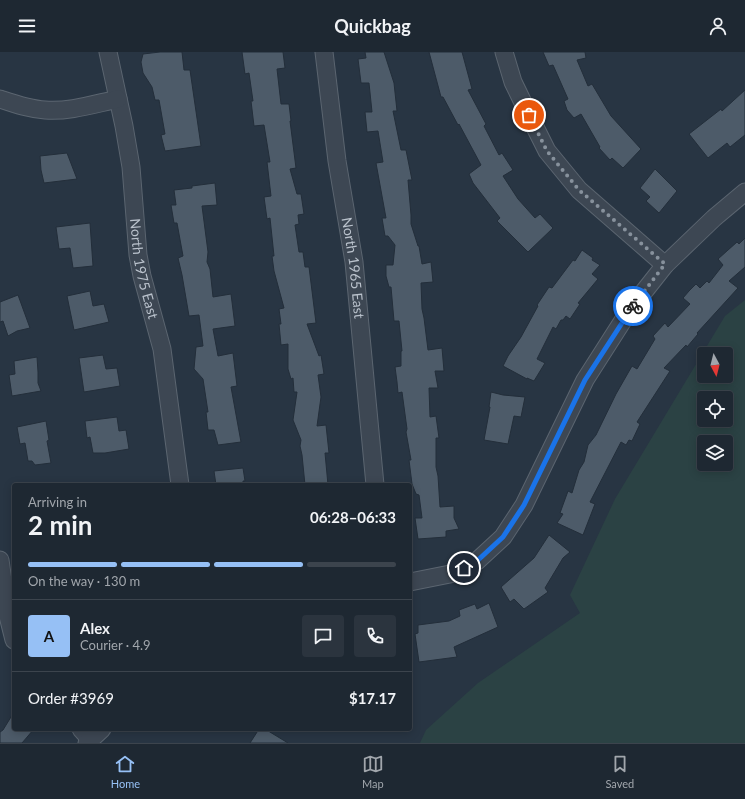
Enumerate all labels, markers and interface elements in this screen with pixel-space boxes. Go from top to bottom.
icon: menu [16,15,38,37]
text: Quickbag [334,15,411,37]
icon: person [707,15,729,37]
pin [512,98,546,132]
icon: bag [518,104,540,126]
street label: North 1965 East [339,216,368,319]
street label: North 1975 East [127,218,162,321]
courier [613,286,653,326]
icon: bike [622,295,644,317]
north arrow [697,347,733,383]
map controls [697,347,733,471]
button: locate [697,391,733,427]
button: layers [697,435,733,471]
text: Arriving in [28,494,87,510]
text: 06:28–06:33 [310,508,396,526]
text: 2 min [28,509,92,541]
pin [447,551,481,585]
icon: home [453,557,475,579]
text: On the way · 130 m [28,573,140,589]
button: chat [302,615,344,657]
button: phone [354,615,396,657]
text: Alex [80,619,110,637]
text: A [44,627,54,645]
text: Courier · 4.9 [80,637,151,653]
text: Order #3969 [28,689,114,707]
text: $17.17 [349,689,396,707]
tab: Home [111,753,140,790]
tab: Map [362,753,384,790]
tab: Saved [605,753,634,790]

